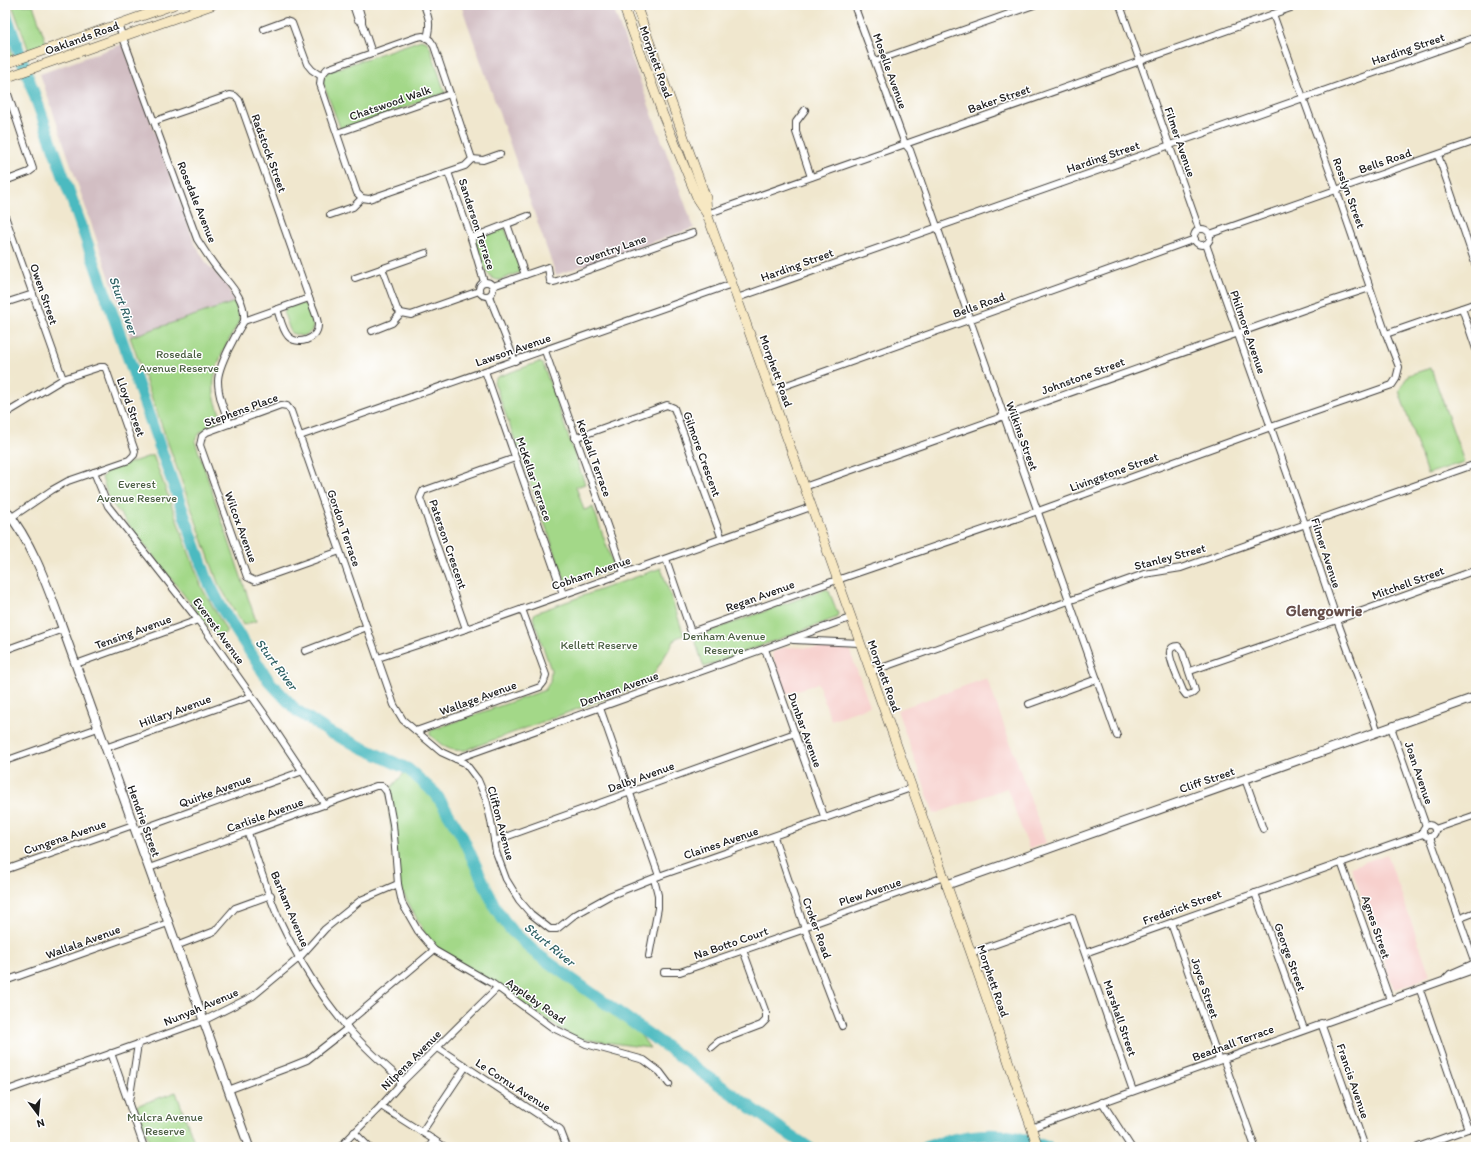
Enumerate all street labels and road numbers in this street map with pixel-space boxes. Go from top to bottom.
street label: Oaklands Road [43,18,121,58]
street label: Morphett Road [636,24,676,100]
street label: Harding Street [1370,30,1447,68]
street label: Moselle Avenue [870,31,910,111]
street label: Chatswood Walk [347,82,433,124]
street label: Baker Street [966,82,1033,116]
street label: Filmer Avenue [1161,105,1199,179]
street label: Radstock Street [248,112,290,195]
street label: Harding Street [1065,138,1142,176]
street label: Bells Road [1357,145,1414,177]
street label: Rosslyn Street [1330,156,1368,231]
street label: Rosedale Avenue [174,159,220,245]
street label: Sanderson Terrace [456,177,498,272]
street label: Coventry Lane [574,231,649,269]
street label: Harding Street [759,245,836,285]
street label: Owen Street [27,262,61,327]
street label: Philmore Avenue [1227,288,1269,376]
street label: Bells Road [951,289,1007,321]
street label: Lawson Avenue [473,330,553,369]
street label: Morphett Road [756,333,796,409]
street label: Johnstone Street [1040,354,1127,398]
street label: Lloyd Street [114,375,148,439]
street label: Stephens Place [202,390,280,430]
street label: Wilkins Street [1003,399,1041,473]
street label: Gilmore Crescent [680,409,724,499]
street label: Kendall Terrace [574,417,615,499]
street label: McKellar Terrace [513,435,555,523]
street label: Livingstone Street [1068,449,1161,495]
street label: Gordon Terrace [324,488,364,569]
street label: Wilcox Avenue [222,490,260,565]
street label: Paterson Crescent [426,497,470,591]
street label: Filmer Avenue [1308,516,1344,590]
street label: Stanley Street [1133,541,1208,573]
street label: Cobham Avenue [550,553,633,593]
street label: Mitchell Street [1370,563,1447,603]
street label: Regan Avenue [724,577,797,615]
street label: Everest Avenue [190,595,248,667]
street label: Tensing Avenue [93,612,173,652]
street label: Morphett Road [864,638,904,714]
street label: Denham Avenue [578,668,661,710]
street label: Wallage Avenue [438,678,519,718]
street label: Hillary Avenue [137,691,213,730]
street label: Dunbar Avenue [785,691,825,770]
street label: Joan Avenue [1402,740,1436,806]
street label: Dalby Avenue [606,758,676,796]
street label: Cliff Street [1177,764,1237,796]
street label: Quirke Avenue [177,771,253,811]
street label: Hendrie Street [125,783,164,859]
street label: Clifton Avenue [484,784,518,862]
street label: Carlisle Avenue [225,795,305,835]
street label: Cungena Avenue [22,816,108,858]
street label: Claines Avenue [682,824,760,862]
street label: Barham Avenue [268,869,312,949]
street label: Plew Avenue [837,875,903,909]
street label: Frederick Street [1141,886,1224,928]
street label: Agnes Street [1359,894,1393,961]
street label: Croker Road [799,896,835,961]
street label: George Street [1271,921,1309,993]
street label: Wallala Avenue [44,922,123,962]
street label: Na Botto Court [692,924,771,962]
street label: Morphett Road [974,943,1012,1019]
street label: Joyce Street [1188,956,1222,1021]
street label: Appleby Road [503,975,569,1027]
street label: Marshall Street [1100,978,1140,1058]
street label: Nunyah Avenue [162,985,241,1029]
street label: Beadnall Terrace [1190,1022,1276,1064]
street label: Nilpena Avenue [378,1027,444,1093]
street label: Francis Avenue [1334,1042,1372,1121]
street label: Le Cornu Avenue [473,1055,553,1115]

